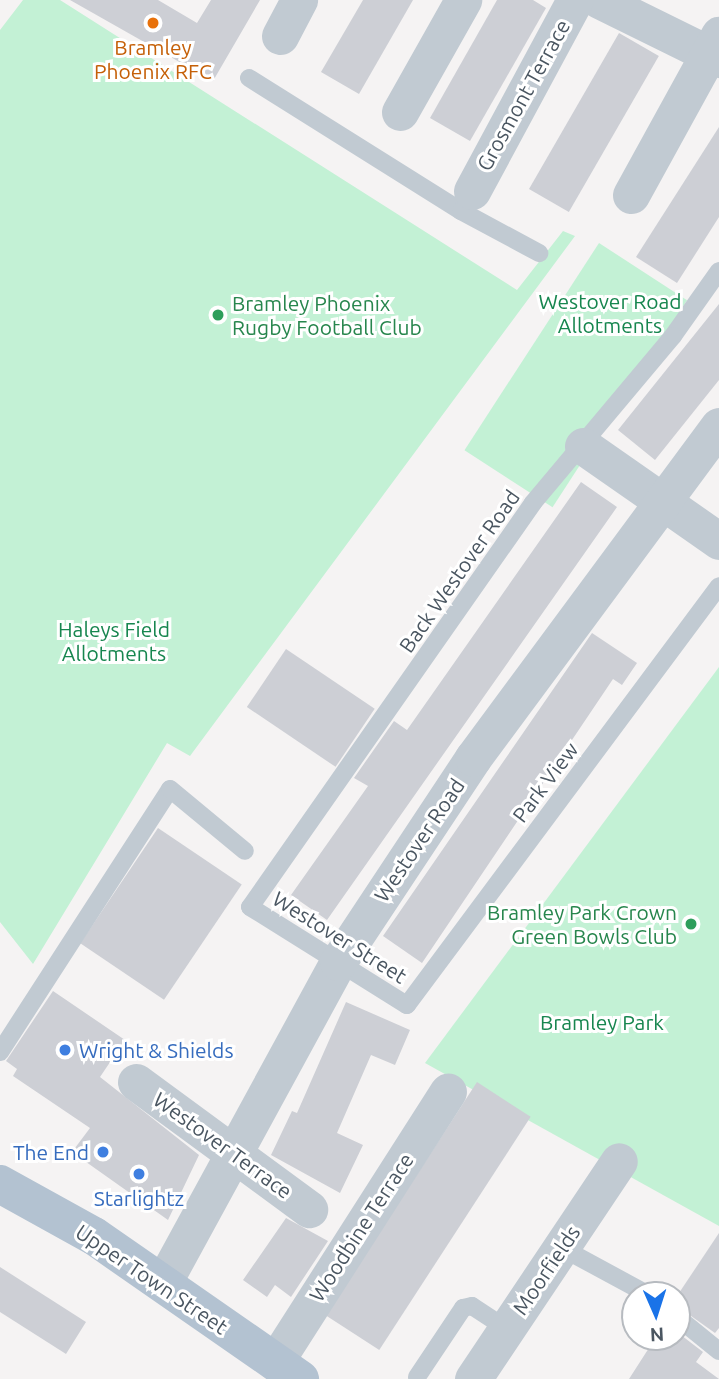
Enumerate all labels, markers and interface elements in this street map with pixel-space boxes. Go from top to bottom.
marker: Bramley Phoenix RFC [145,15,161,31]
street label: Grosmont Terrace [471,15,575,175]
place label: Bramley Phoenix RFC [94,34,212,84]
park label: Westover Road Allotments [538,288,682,338]
place label: Bramley Phoenix Rugby Football Club [232,290,422,340]
marker: Bramley Phoenix Rugby Football Club [210,307,226,323]
street label: Back Westover Road [393,485,525,657]
park label: Haleys Field Allotments [58,616,170,666]
street label: Park View [507,737,583,827]
street label: Westover Road [369,774,469,906]
street label: Westover Street [268,886,412,988]
place label: Bramley Park Crown Green Bowls Club [487,899,677,949]
marker: Bramley Park Crown Green Bowls Club [683,916,699,932]
park label: Bramley Park [540,1009,664,1035]
place label: Wright & Shields [79,1037,233,1063]
marker: Wright & Shields [57,1042,73,1058]
street label: Westover Terrace [149,1086,297,1204]
place label: The End [13,1139,89,1165]
marker: The End [95,1144,111,1160]
street label: Woodbine Terrace [304,1148,418,1306]
marker: Starlightz [131,1166,147,1182]
place label: Starlightz [94,1185,184,1211]
street label: Upper Town Street [71,1219,233,1339]
street label: Moorfields [507,1221,585,1319]
north arrow [621,1281,691,1351]
text: N [649,1324,665,1346]

